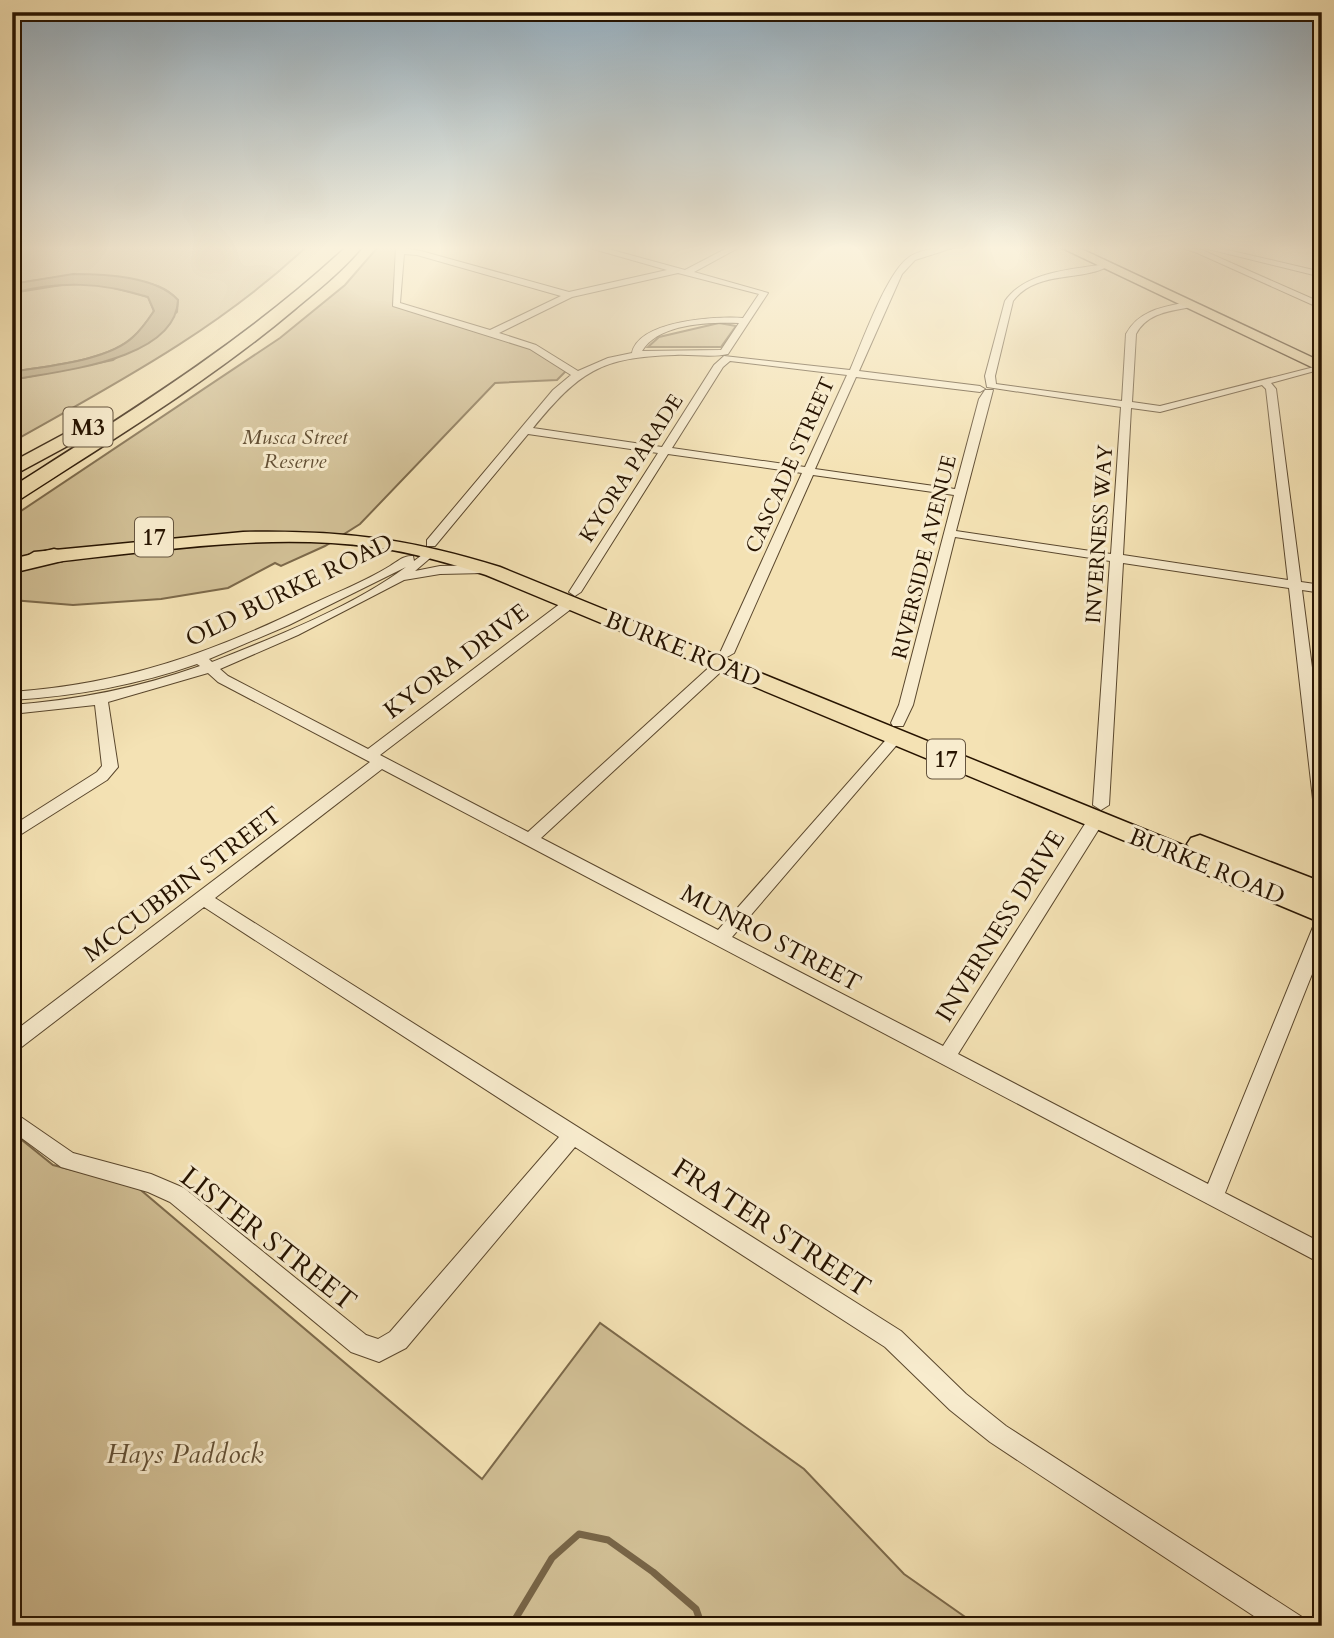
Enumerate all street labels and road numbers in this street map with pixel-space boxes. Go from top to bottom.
street label: CASCADE STREET [739,373,842,558]
street label: KYORA PARADE [573,388,690,548]
road number: M3 [64,408,112,446]
street label: INVERNESS WAY [1079,443,1120,625]
street label: RIVERSIDE AVENUE [885,452,964,662]
road number: 17 [135,517,173,556]
street label: OLD BURKE ROAD [180,526,398,655]
street label: KYORA DRIVE [377,596,535,727]
street label: BURKE ROAD [600,603,766,696]
road number: 17 [927,740,965,778]
street label: MCCUBBIN STREET [76,799,288,970]
street label: BURKE ROAD [1124,820,1290,913]
street label: INVERNESS DRIVE [928,824,1073,1028]
street label: MUNRO STREET [675,877,867,1000]
street label: FRATER STREET [665,1150,878,1306]
street label: LISTER STREET [172,1158,365,1320]

